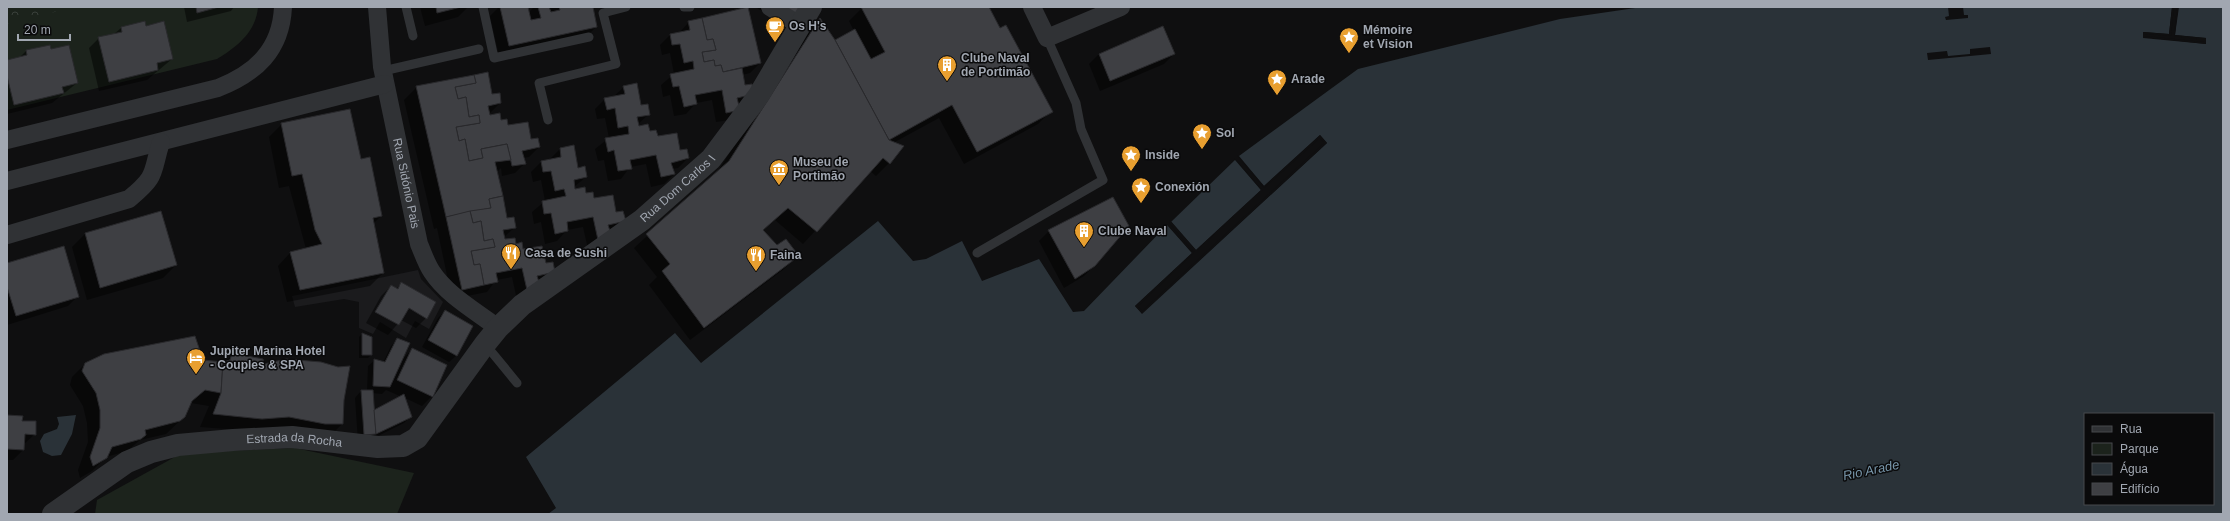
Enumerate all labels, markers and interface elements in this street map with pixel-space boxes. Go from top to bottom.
cafe icon: Os H's [764,15,786,43]
scale bar [18,16,70,42]
place label: Os H's [789,19,827,33]
text: 20 m [24,23,51,37]
place label: Mémoire et Vision [1363,23,1413,51]
place icon: Mémoire et Vision [1338,26,1360,54]
place label: Clube Naval de Portimão [961,51,1030,79]
building icon: Clube Naval de Portimão [936,54,958,82]
place icon: Arade [1266,68,1288,96]
place label: Arade [1291,72,1325,86]
place icon: Sol [1191,122,1213,150]
place label: Sol [1216,126,1235,140]
street label: Rua Sidónio Pais [390,137,423,230]
place icon: Inside [1120,144,1142,172]
place label: Inside [1145,148,1180,162]
street label: Rua Dom Carlos I [637,152,719,225]
place label: Museu de Portimão [793,155,849,183]
museum icon: Museu de Portimão [768,158,790,186]
place icon: Conexión [1130,176,1152,204]
place label: Conexión [1155,180,1210,194]
building icon: Clube Naval [1073,220,1095,248]
place label: Clube Naval [1098,224,1167,238]
restaurant icon: Casa de Sushi [500,242,522,270]
restaurant icon: Faina [745,244,767,272]
place label: Casa de Sushi [525,246,607,260]
place label: Faina [770,248,802,262]
place label: Jupiter Marina Hotel - Couples & SPA [210,344,325,372]
hotel icon: Jupiter Marina Hotel - Couples & SPA [185,347,207,375]
legend [2084,413,2214,505]
text: Rua [2120,422,2142,436]
street label: Estrada da Rocha [246,430,343,450]
text: Parque [2120,442,2159,456]
water label: Rio Arade [1841,457,1901,483]
text: Água [2120,461,2148,476]
text: Edifício [2120,482,2160,496]

